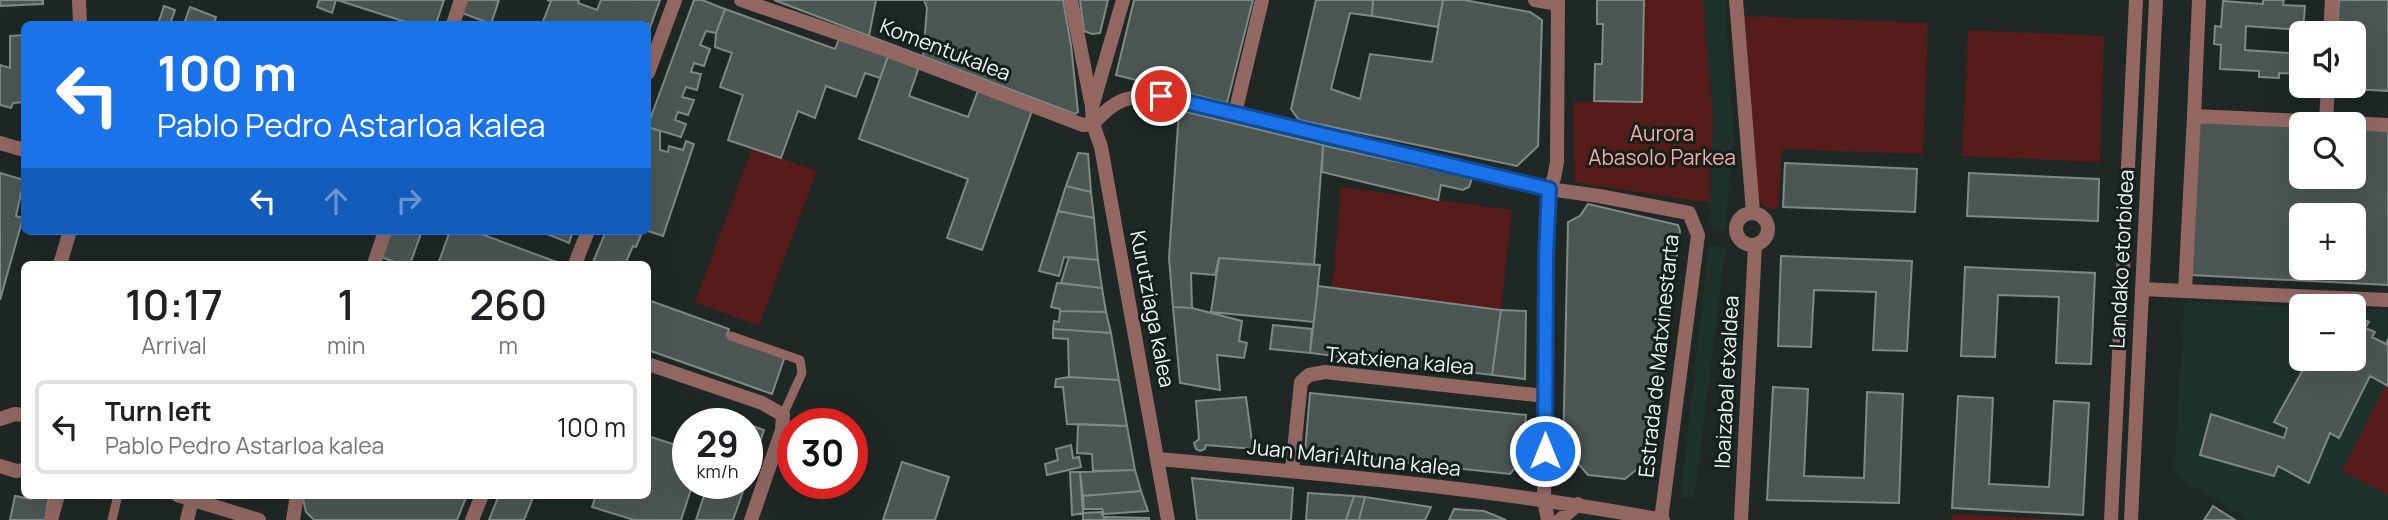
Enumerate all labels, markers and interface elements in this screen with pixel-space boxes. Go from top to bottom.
street label: Komentukalea [876,11,1015,87]
map controls [2289,21,2366,371]
button: sound [2289,21,2366,98]
text: 100 m [157,39,297,106]
icon: left [42,49,133,140]
pin [1131,66,1191,126]
icon: arrive [1142,77,1180,115]
text: Pablo Pedro Astarloa kalea [157,103,546,147]
button: search [2289,112,2366,189]
park label: Aurora Abasolo Parkea [1588,119,1736,171]
street label: Landako etorbidea [2102,169,2140,349]
icon: left [244,182,282,220]
icon: ahead [317,182,355,220]
icon: right [390,182,428,220]
button: + [2289,203,2366,280]
street label: Kurutziaga kalea [1124,228,1182,390]
street label: Estrada de Matxinestarta [1631,233,1685,479]
text: 10:17 [125,275,223,333]
text: 1 [337,275,355,333]
text: 260 [469,275,547,333]
button: − [2289,294,2366,371]
street label: Ibaizabal etxaldea [1707,295,1745,469]
text: Arrival [141,329,207,361]
text: min [327,329,365,361]
text: m [498,329,518,361]
street label: Txatxiena kalea [1325,340,1475,380]
text: Turn left [105,393,212,429]
icon: left [46,408,84,446]
speed limit sign: 30 [777,408,868,499]
text: 100 m [557,409,626,445]
position arrow [1508,414,1582,488]
text: 29 [696,420,739,468]
text: Pablo Pedro Astarloa kalea [105,429,384,461]
street label: Juan Mari Altuna kalea [1246,432,1462,482]
text: km/h [697,459,738,483]

